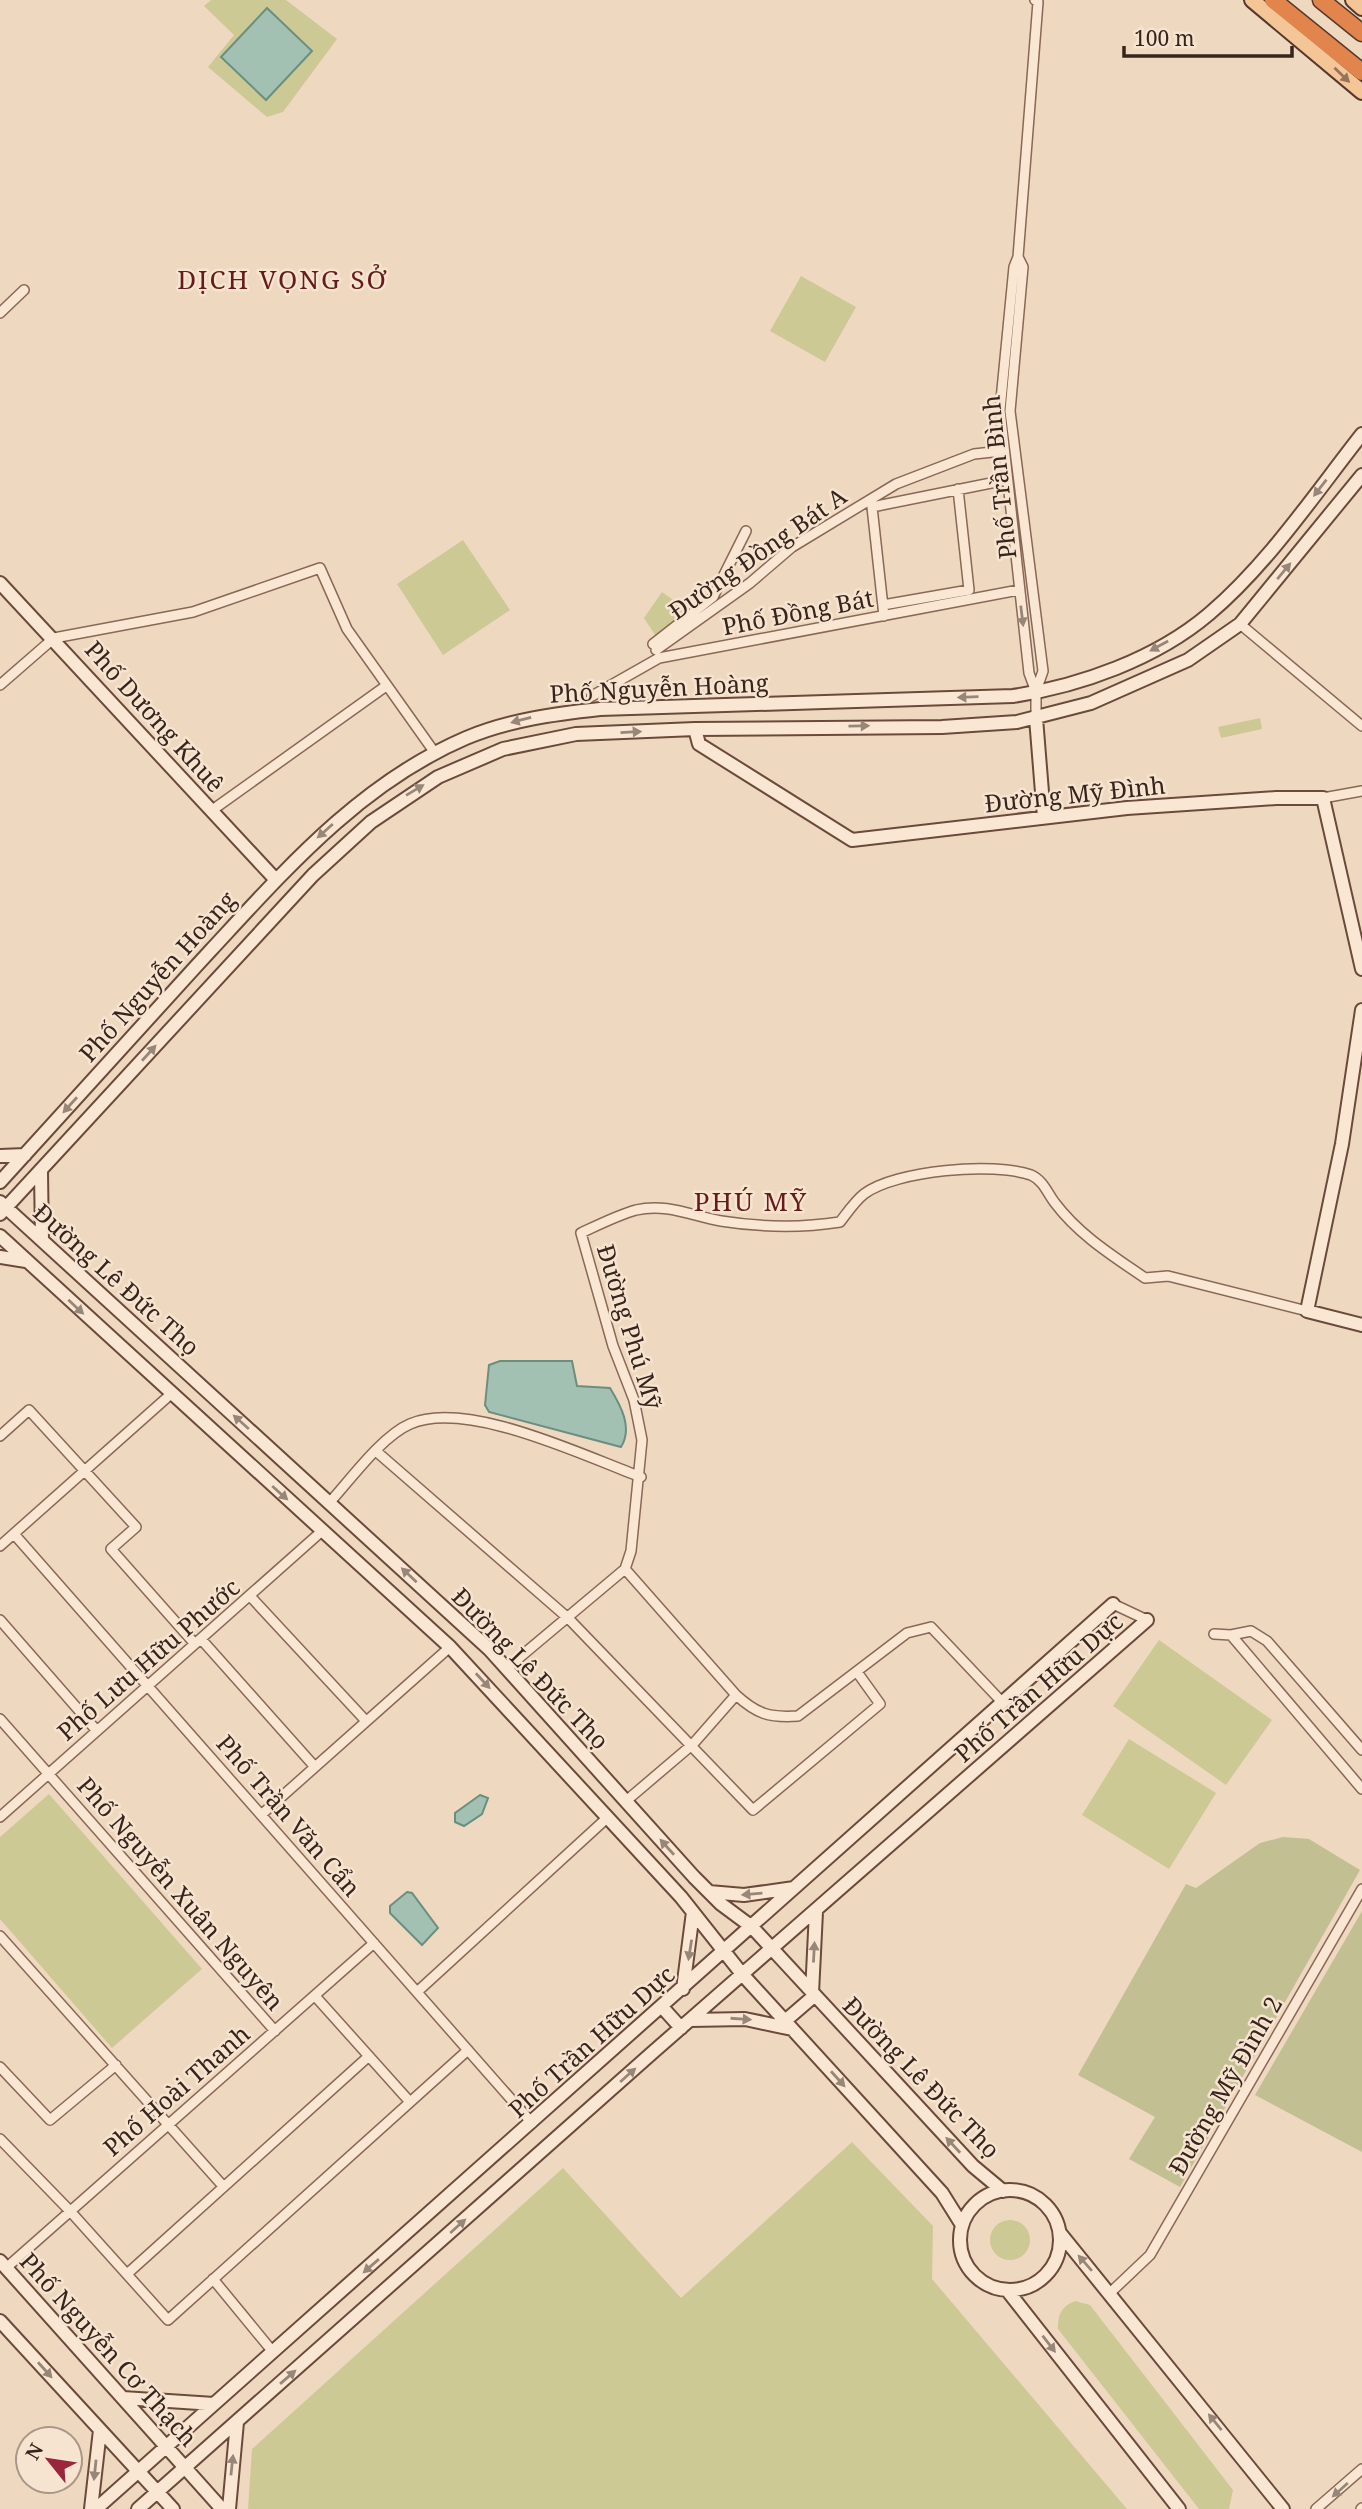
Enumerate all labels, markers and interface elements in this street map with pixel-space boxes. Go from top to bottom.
scale bar [1124,14,1292,58]
text: 100 m [1134,24,1195,52]
one-way arrow [1333,66,1350,82]
district label: DỊCH VỌNG SỞ [177,261,389,297]
street label: Phố Trần Bình [973,394,1024,561]
one-way arrow [1312,478,1327,496]
street label: Đường Đồng Bát A [662,479,853,627]
one-way arrow [1276,563,1291,580]
street label: Phố Đồng Bát [719,581,876,642]
one-way arrow [1017,605,1028,627]
street label: Phố Dương Khuê [78,633,232,799]
one-way arrow [1149,640,1169,652]
street label: Phố Nguyễn Hoàng [549,665,769,710]
one-way arrow [956,692,978,703]
one-way arrow [510,715,532,726]
one-way arrow [848,721,870,732]
one-way arrow [620,726,642,737]
street label: Đường Mỹ Đình [983,768,1167,819]
one-way arrow [405,784,424,797]
one-way arrow [316,823,334,839]
street label: Phố Nguyễn Hoàng [71,883,243,1068]
one-way arrow [141,1045,157,1062]
one-way arrow [62,1096,78,1114]
district label: PHÚ MỸ [694,1183,808,1219]
street label: Đường Lê Đức Thọ [27,1195,207,1362]
street label: Đường Phú Mỹ [590,1240,671,1413]
one-way arrow [67,1298,84,1314]
one-way arrow [232,1414,250,1430]
one-way arrow [272,1485,289,1500]
one-way arrow [401,1568,418,1584]
street label: Phố Lưu Hữu Phước [50,1570,246,1747]
street label: Đường Lê Đức Thọ [445,1580,617,1756]
street label: Phố Trần Hữu Dực [947,1605,1129,1769]
one-way arrow [475,1672,491,1690]
street label: Phố Trần Văn Cẩn [210,1727,369,1903]
street label: Phố Nguyễn Xuân Nguyên [71,1769,292,2017]
one-way arrow [660,1838,675,1855]
one-way arrow [741,1889,763,1900]
one-way arrow [684,1939,695,1961]
one-way arrow [808,1941,819,1963]
street label: Phố Trần Hữu Dực [501,1957,681,2124]
street label: Đường Lê Đức Thọ [836,1989,1008,2165]
street label: Đường Mỹ Đình 2 [1160,1990,1289,2181]
one-way arrow [731,2014,753,2025]
street label: Phố Hoài Thanh [96,2017,256,2163]
one-way arrow [619,2067,636,2083]
one-way arrow [829,2070,845,2087]
one-way arrow [945,2136,961,2154]
one-way arrow [449,2218,467,2234]
street label: Phố Nguyễn Cơ Thạch [14,2247,202,2453]
one-way arrow [1078,2254,1093,2271]
one-way arrow [362,2258,380,2274]
one-way arrow [1042,2335,1056,2353]
one-way arrow [36,2361,52,2378]
one-way arrow [279,2369,297,2385]
one-way arrow [1208,2414,1223,2432]
north arrow [14,2425,84,2495]
one-way arrow [226,2454,237,2476]
one-way arrow [90,2459,101,2481]
one-way arrow [1331,2481,1348,2497]

